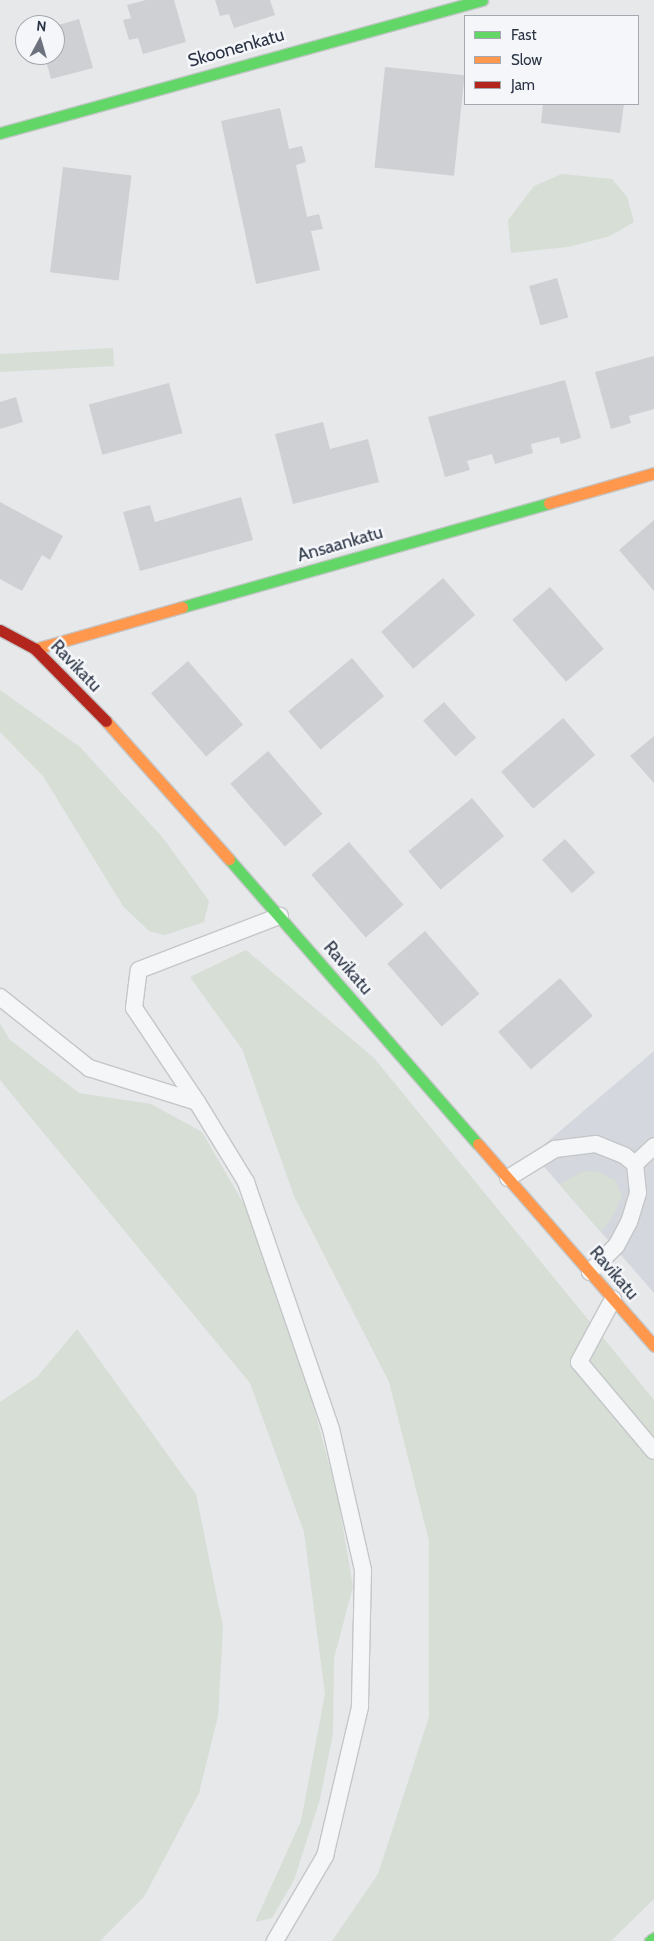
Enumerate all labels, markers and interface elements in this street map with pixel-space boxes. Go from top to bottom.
north arrow [15,15,65,65]
legend [464,15,639,105]
text: N [36,17,47,36]
street label: Skoonenkatu [185,24,287,72]
text: Fast [511,26,536,44]
text: Slow [511,51,542,69]
text: Jam [511,76,535,94]
street label: Ansaankatu [295,522,385,566]
street label: Ravikatu [46,636,106,696]
street label: Ravikatu [319,937,377,999]
street label: Ravikatu [585,1242,643,1304]

